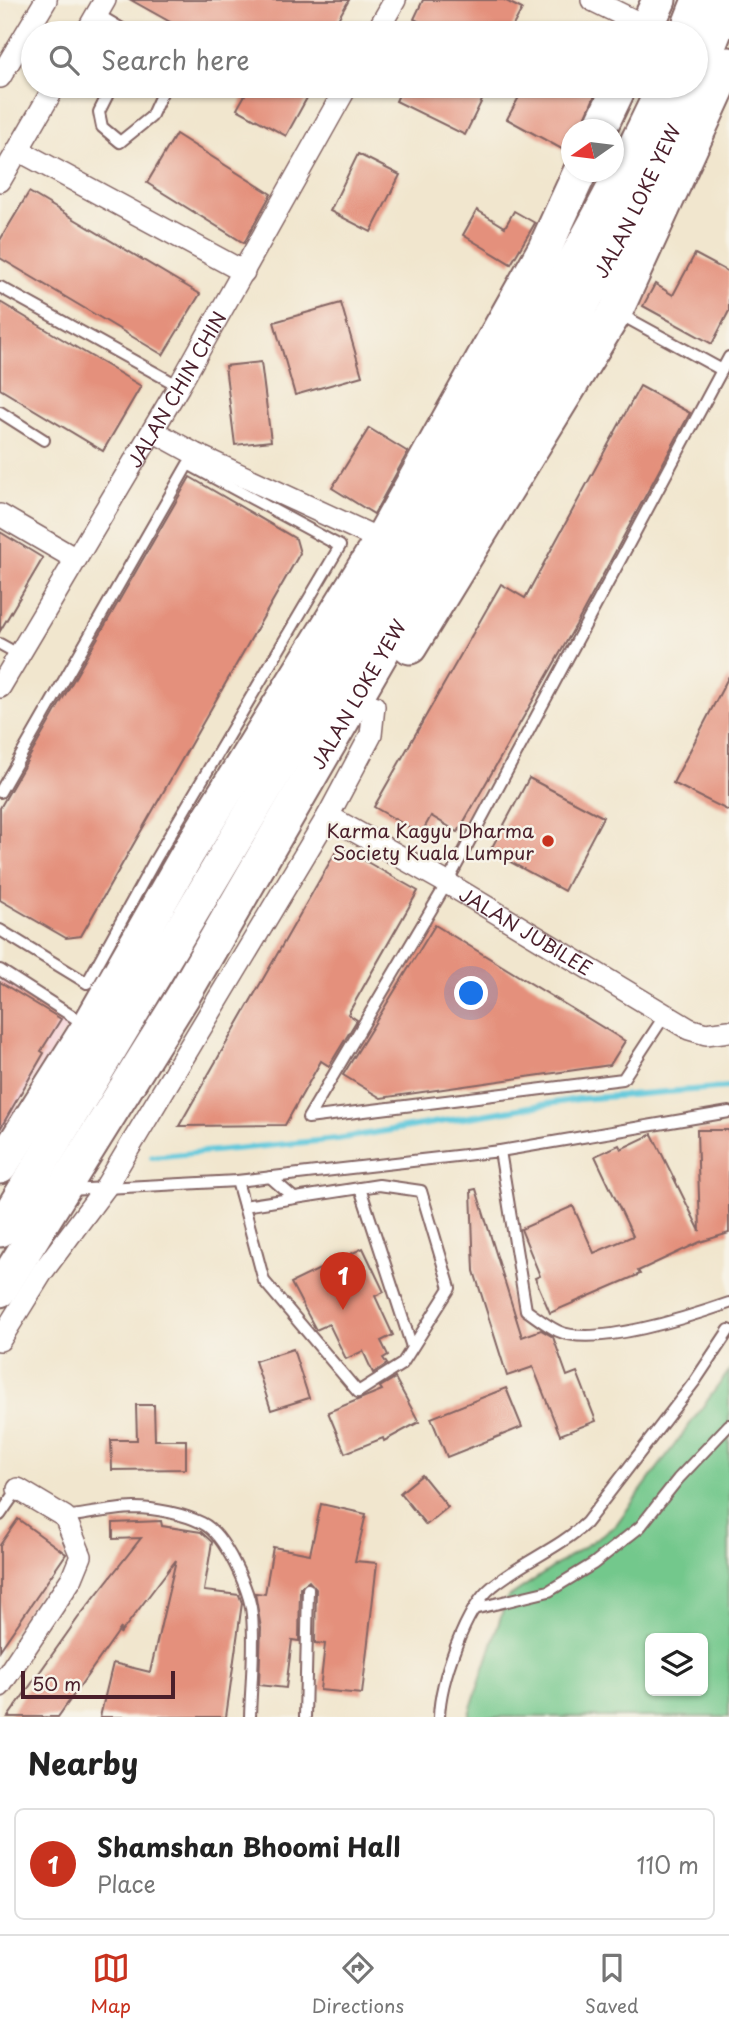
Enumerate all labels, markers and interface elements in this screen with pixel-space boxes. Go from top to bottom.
search box [21,21,708,98]
text: Search here [101,40,250,79]
icon: search [45,41,83,79]
north arrow [561,119,624,182]
street label: JALAN LOKE YEW [586,119,687,283]
street label: JALAN CHIN CHIN [120,306,232,472]
street label: JALAN LOKE YEW [303,614,412,774]
place label: Karma Kagyu Dharma Society Kuala Lumpur [327,816,534,866]
marker: Karma Kagyu Dharma Society Kuala Lumpur [540,833,556,849]
street label: JALAN JUBILEE [454,880,598,982]
your location [454,976,488,1010]
pin: 1 [320,1252,366,1310]
map controls [645,1633,708,1696]
button: layers [645,1633,708,1696]
scale bar [21,1668,175,1700]
text: 50 m [32,1669,81,1697]
text: Nearby [28,1740,138,1785]
text: Shamshan Bhoomi Hall [97,1827,400,1866]
text: 1 [48,1847,59,1882]
text: 110 m [637,1847,699,1882]
text: Place [97,1866,156,1901]
tab: Map [90,1949,131,2019]
tab: Directions [312,1949,404,2019]
tab: Saved [585,1949,639,2019]

